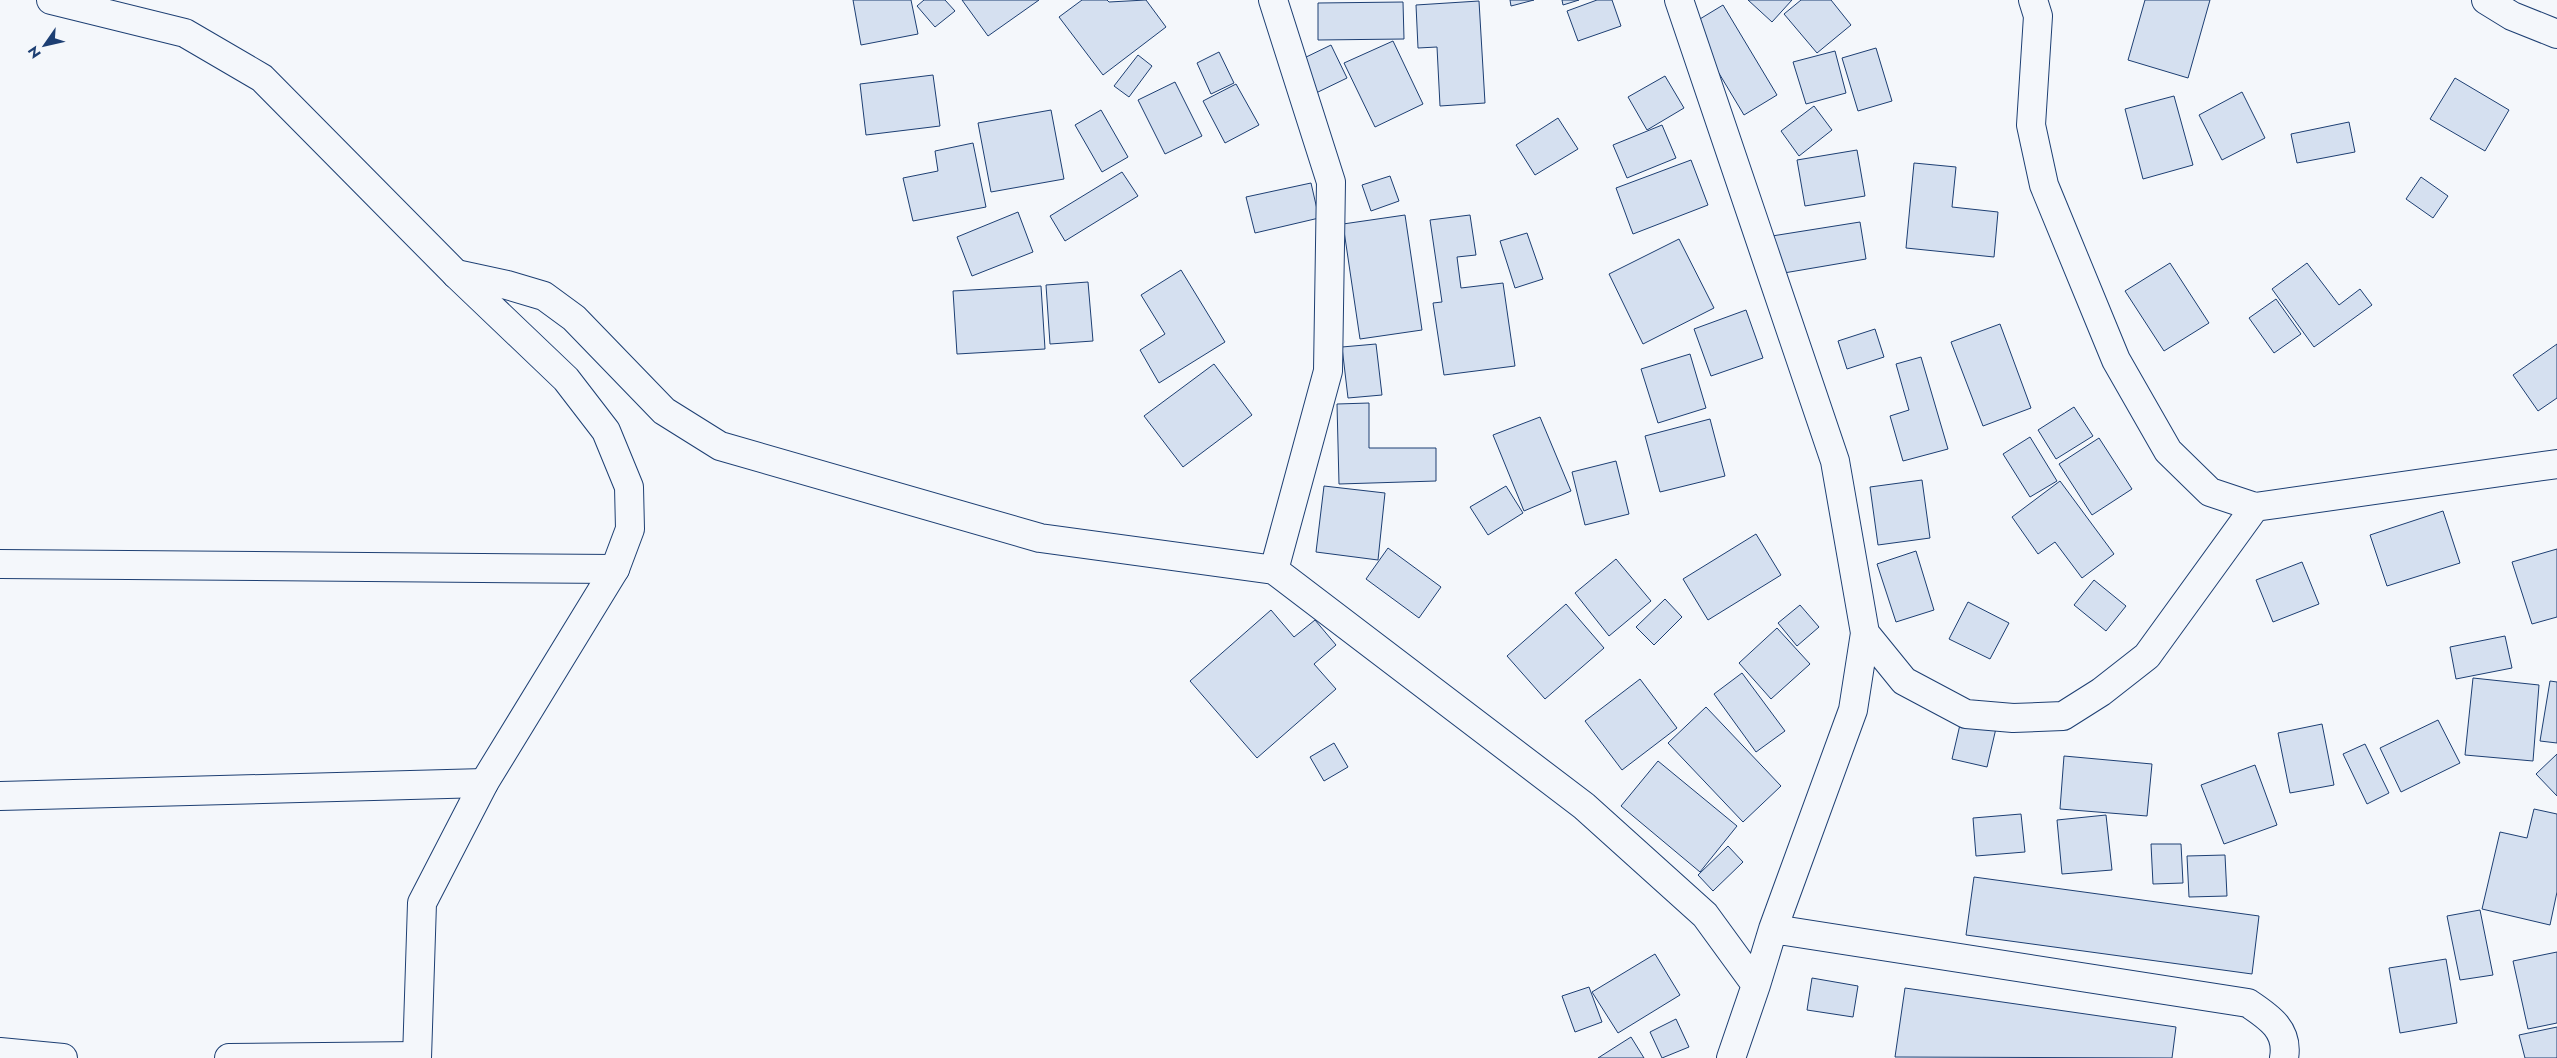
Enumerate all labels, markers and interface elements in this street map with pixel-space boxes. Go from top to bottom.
north arrow [20,20,70,70]
text: N [23,42,46,62]

